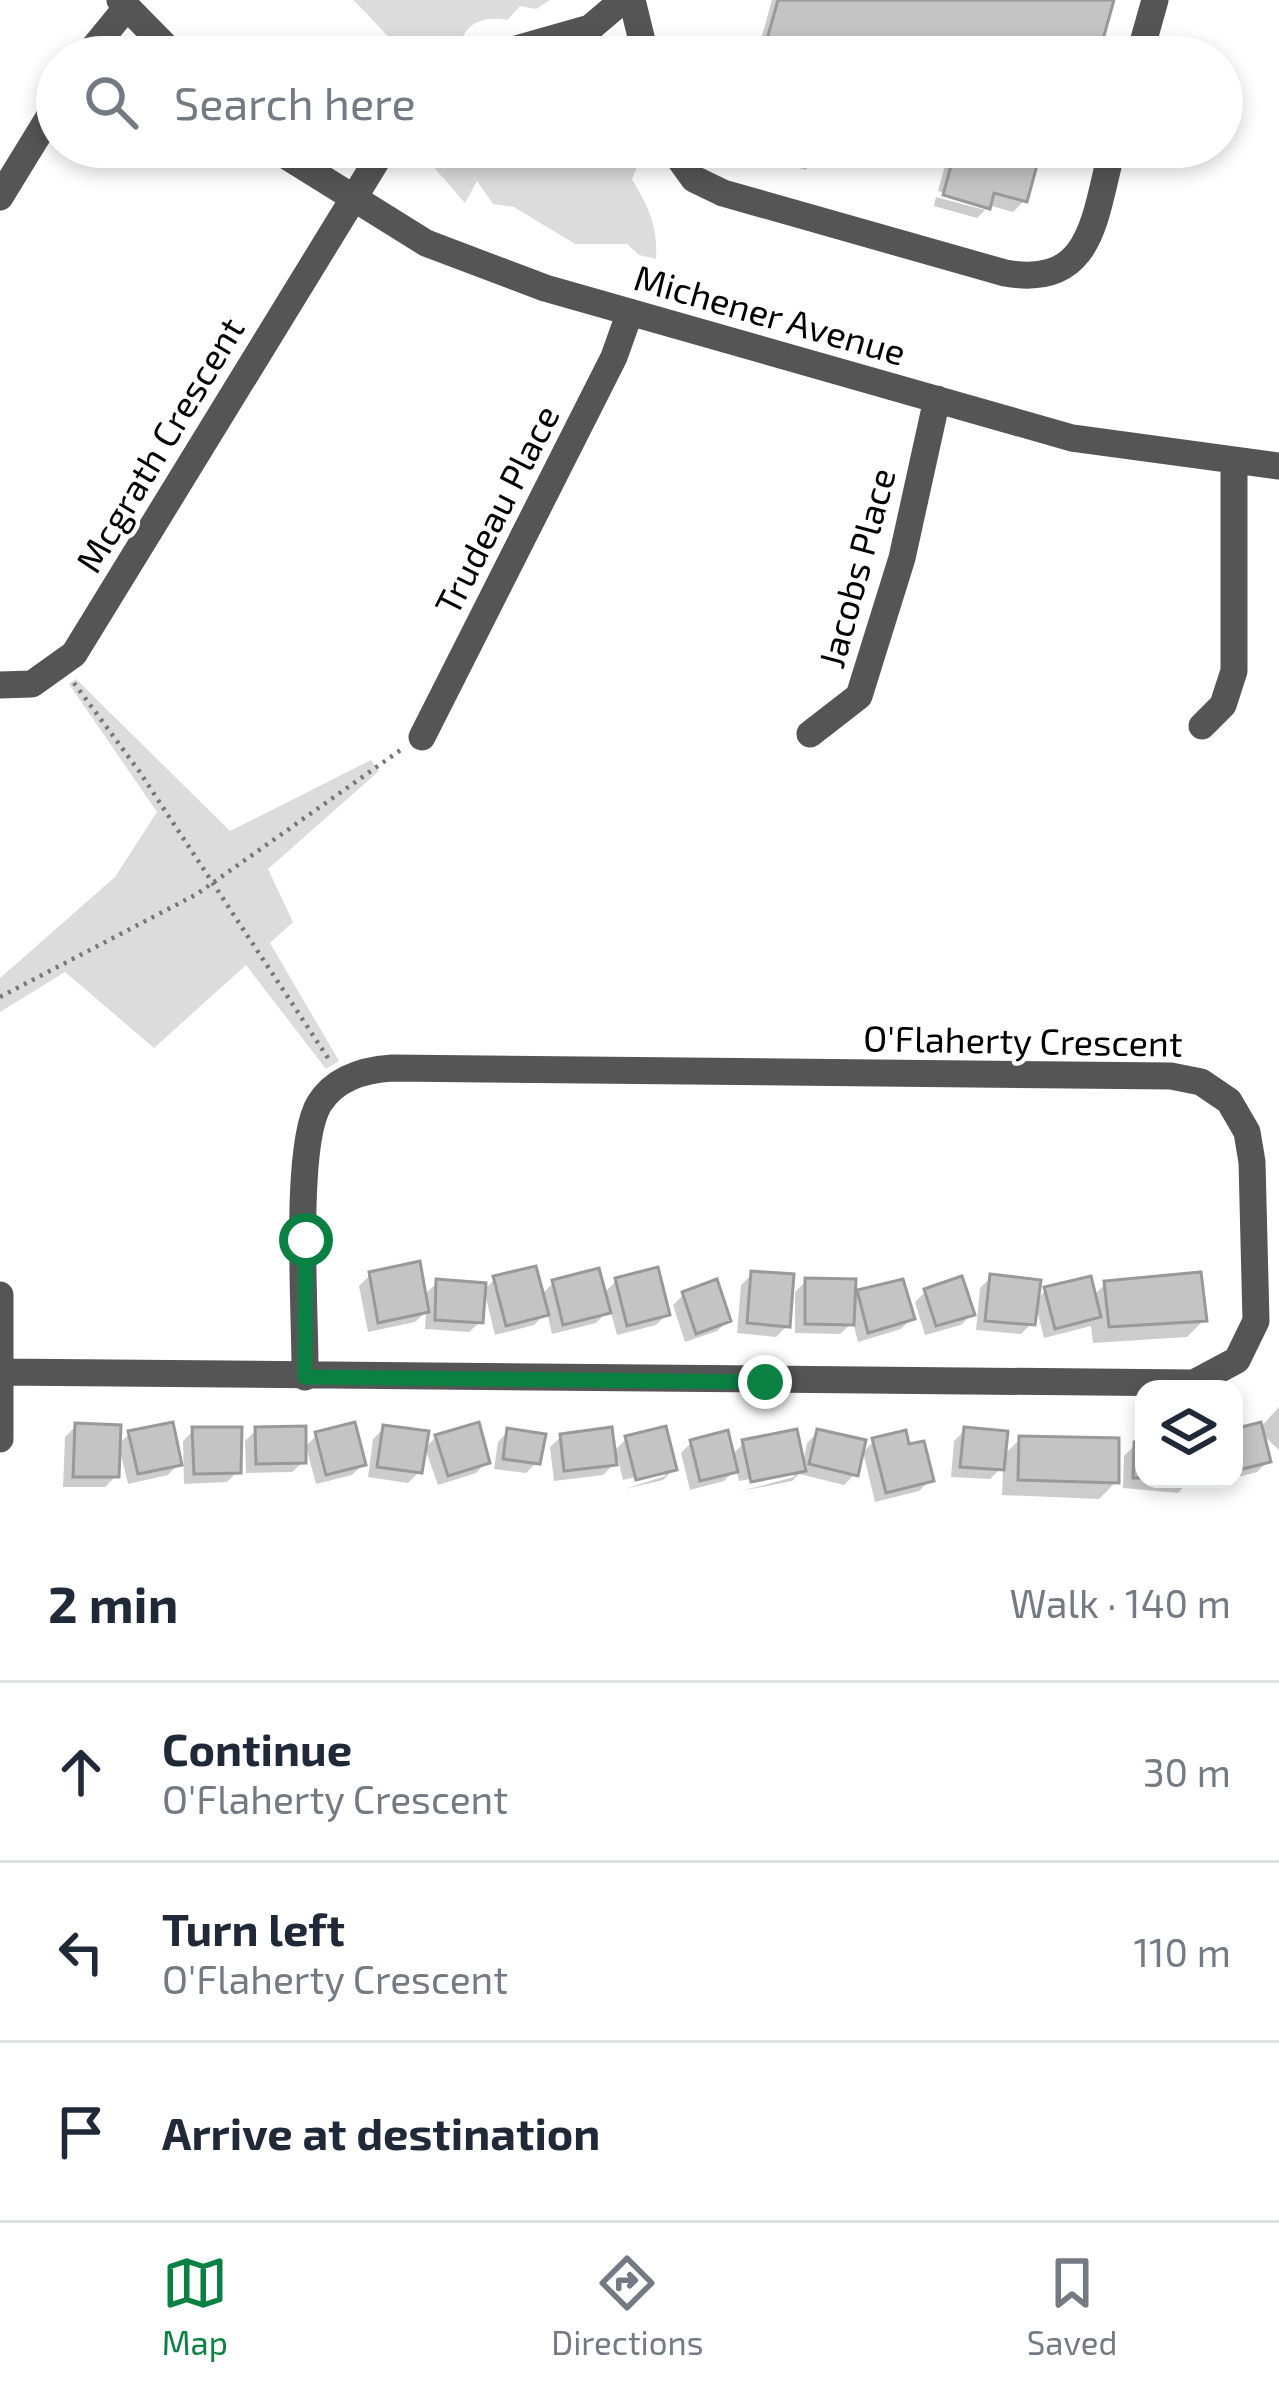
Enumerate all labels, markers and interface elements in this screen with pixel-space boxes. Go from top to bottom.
search box [36,36,1243,168]
icon: search [78,69,144,135]
text: Search here [174,75,416,129]
street label: Michener Avenue [630,254,911,373]
street label: Mcgrath Crescent [66,309,252,579]
street label: Trudeau Place [424,397,567,621]
street label: Jacobs Place [808,463,903,672]
street label: O'Flaherty Crescent [863,1015,1183,1064]
route start [279,1213,333,1267]
route end [738,1355,792,1409]
map controls [1135,1380,1243,1488]
button: layers [1135,1380,1243,1488]
text: 2 min [48,1572,178,1633]
text: Walk · 140 m [1010,1579,1231,1626]
text: Continue [162,1721,352,1775]
icon: ahead [48,1739,114,1805]
text: 30 m [1143,1748,1231,1795]
text: O'Flaherty Crescent [162,1775,508,1822]
text: Turn left [162,1901,345,1955]
icon: left [48,1919,114,1985]
text: 110 m [1134,1928,1231,1975]
text: O'Flaherty Crescent [162,1955,508,2002]
icon: arrive [48,2099,114,2165]
text: Arrive at destination [162,2105,600,2159]
tab: Map [162,2250,228,2362]
tab: Directions [551,2250,703,2362]
tab: Saved [1027,2250,1117,2362]

